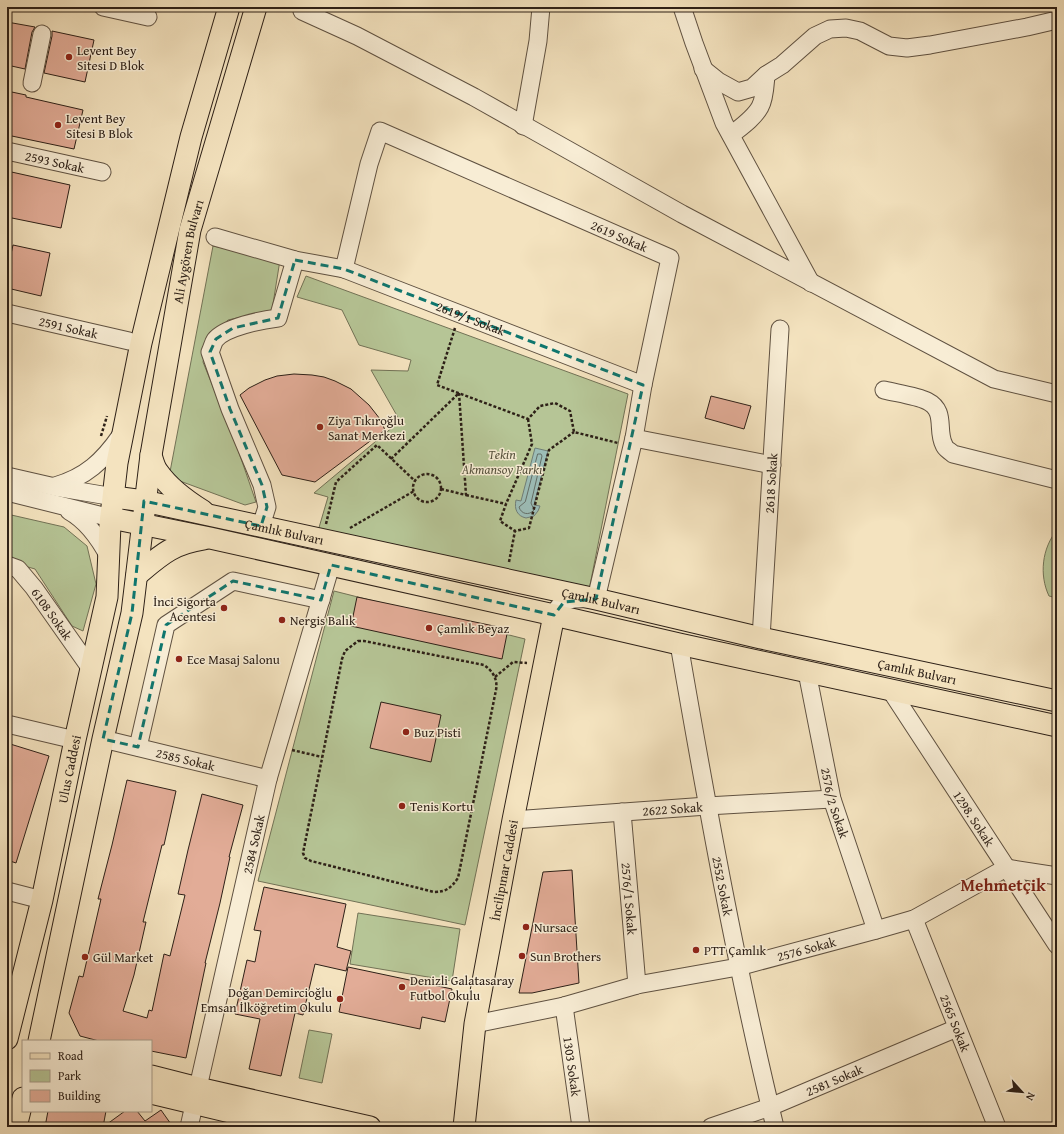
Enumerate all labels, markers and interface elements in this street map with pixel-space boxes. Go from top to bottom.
place label: Levent Bey Sitesi D Blok [77,41,145,75]
marker: Levent Bey Sitesi D Blok [64,52,74,62]
place label: Levent Bey Sitesi B Blok [66,109,133,143]
marker: Levent Bey Sitesi B Blok [53,120,63,130]
street label: 2593 Sokak [23,146,87,178]
street label: Ali Aygören Bulvarı [168,197,209,305]
street label: 2619 Sokak [588,215,651,257]
street label: 2619/1 Sokak [433,297,508,341]
street label: 2591 Sokak [37,312,100,344]
place label: Ziya Tıkıroğlu Sanat Merkezi [328,411,406,445]
marker: Ziya Tıkıroğlu Sanat Merkezi [315,422,325,432]
park label: Tekin Akmansoy Parkı [461,445,543,479]
street label: 2618 Sokak [760,452,782,514]
street label: Çamlık Bulvarı [243,514,326,550]
street label: Çamlık Bulvarı [560,583,642,619]
street label: 6108 Sokak [27,584,77,644]
place label: İnci Sigorta Acentesi [153,592,217,626]
marker: İnci Sigorta Acentesi [219,603,229,613]
place label: Nergis Balık [290,611,356,630]
marker: Nergis Balık [277,615,287,625]
place label: Çamlık Beyaz [437,619,509,638]
marker: Çamlık Beyaz [424,623,434,633]
place label: Ece Masaj Salonu [187,650,280,669]
marker: Ece Masaj Salonu [174,654,184,664]
street label: Çamlık Bulvarı [876,654,959,689]
place label: Buz Pisti [414,723,461,742]
marker: Buz Pisti [401,727,411,737]
street label: Ulus Caddesi [53,733,86,805]
street label: 2585 Sokak [154,743,217,776]
street label: 2576/2 Sokak [816,766,854,841]
street label: 1298. Sokak [948,787,999,851]
place label: Tenis Kortu [410,797,473,816]
street label: 2622 Sokak [642,797,704,821]
marker: Tenis Kortu [397,801,407,811]
street label: 2584 Sokak [238,812,270,876]
street label: İncilipınar Caddesi [485,818,523,922]
street label: 2552 Sokak [707,855,738,918]
street label: 2576/1 Sokak [616,862,642,936]
district label: Mehmetçik [960,872,1046,897]
place label: Nursace [534,918,578,937]
marker: Nursace [521,922,531,932]
street label: 2576 Sokak [775,932,838,966]
place label: PTT Çamlık [704,941,767,960]
marker: PTT Çamlık [691,945,701,955]
place label: Sun Brothers [530,947,601,966]
place label: Gül Market [93,948,154,967]
marker: Sun Brothers [517,951,527,961]
marker: Gül Market [80,952,90,962]
place label: Denizli Galatasaray Futbol Okulu [410,971,515,1005]
marker: Denizli Galatasaray Futbol Okulu [397,982,407,992]
place label: Doğan Demircioğlu Emsan İlköğretim Okulu [201,983,332,1017]
street label: 2565 Sokak [935,992,975,1055]
marker: Doğan Demircioğlu Emsan İlköğretim Okulu [335,994,345,1004]
street label: 1303 Sokak [558,1035,586,1098]
legend [22,1040,152,1112]
text: Road [58,1047,84,1064]
street label: 2581 Sokak [803,1060,866,1101]
text: Park [58,1067,82,1084]
north arrow [1002,1072,1042,1112]
text: Building [58,1087,101,1104]
text: N [1022,1090,1040,1104]

